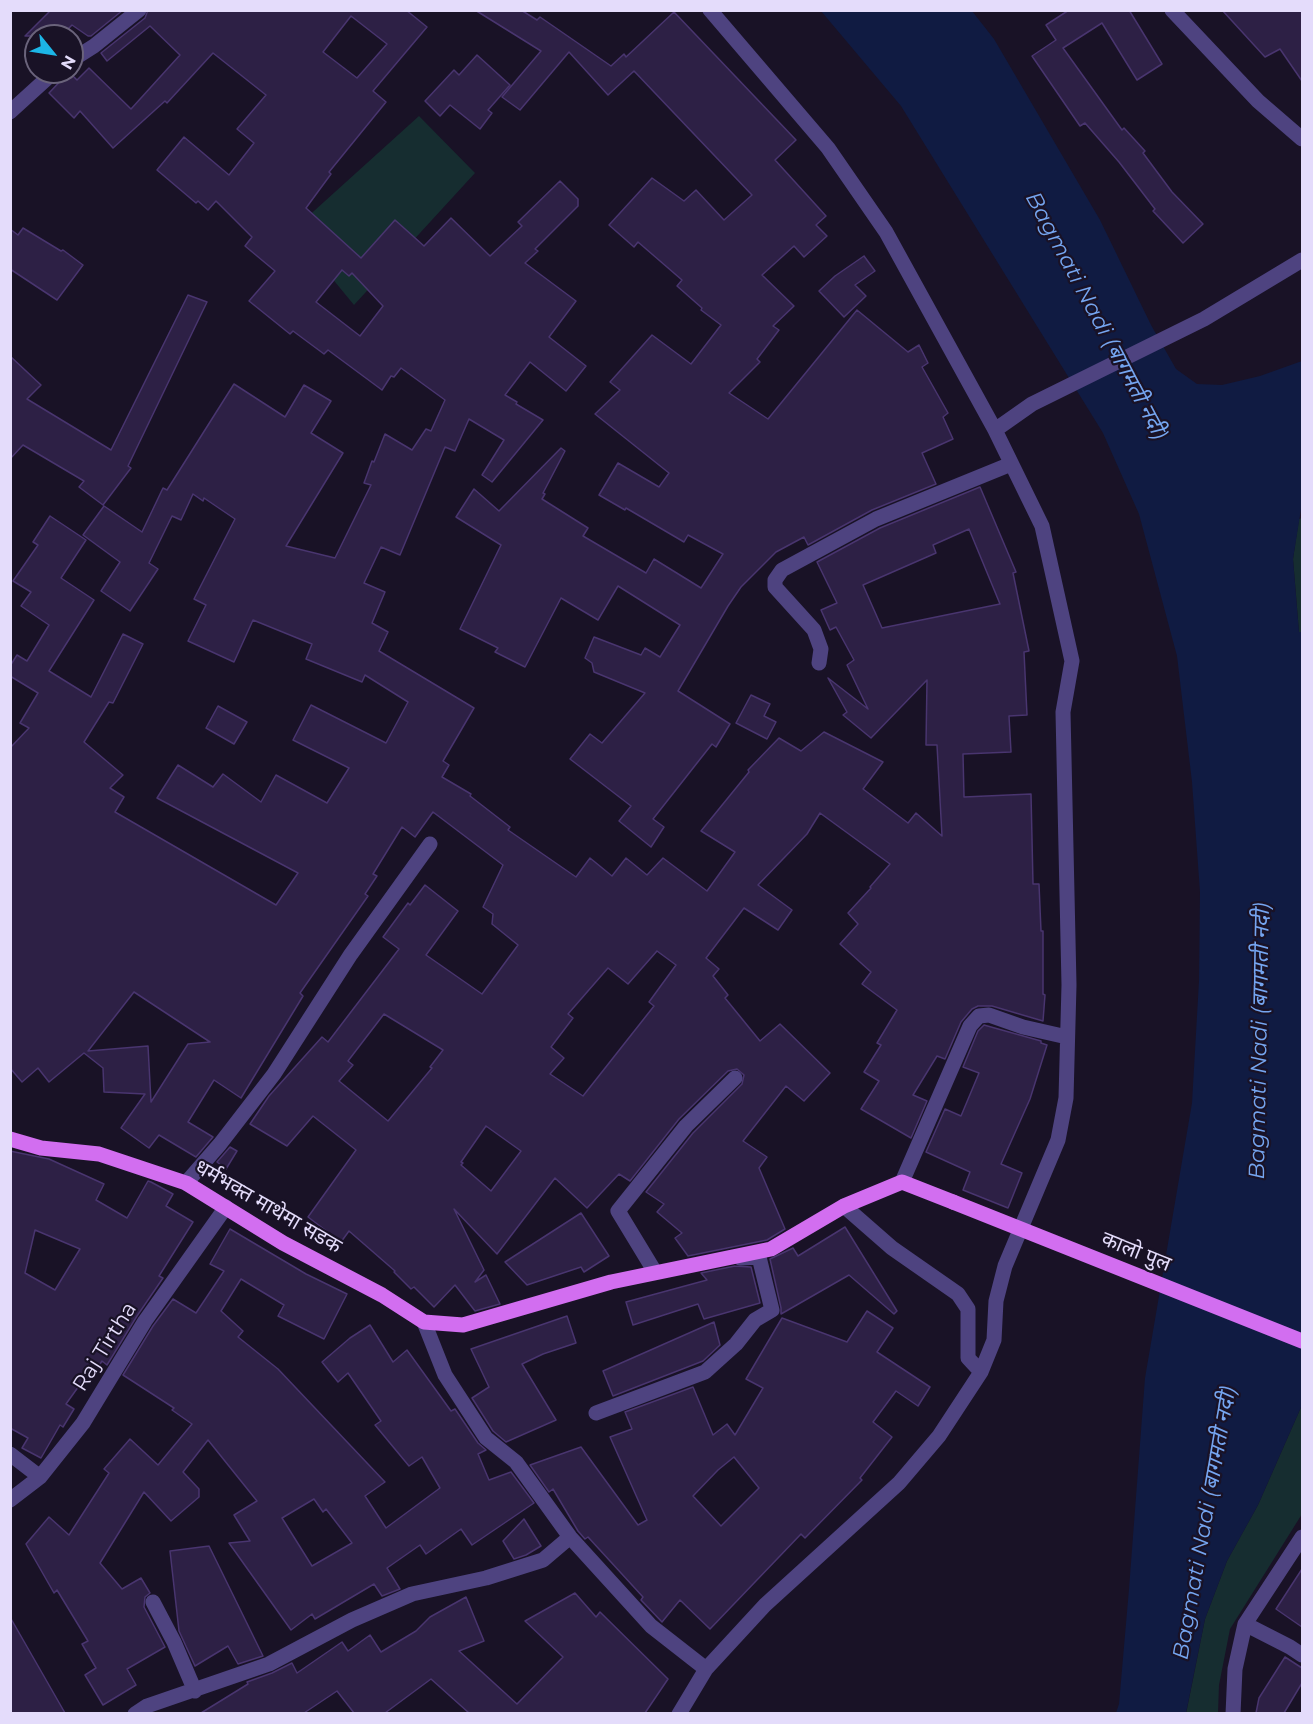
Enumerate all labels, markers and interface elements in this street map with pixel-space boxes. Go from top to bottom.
north arrow [24,24,84,84]
text: N [57,52,80,73]
water label: Bagmati Nadi (बागमती नदी) [1019,188,1173,444]
water label: Bagmati Nadi (बागमती नदी) [1244,902,1276,1180]
street label: धर्मभक्त माथेमा सडक [190,1155,346,1259]
street label: कालो पुल [1097,1227,1175,1277]
street label: Raj Tirtha [68,1298,142,1396]
water label: Bagmati Nadi (बागमती नदी) [1168,1384,1242,1662]

